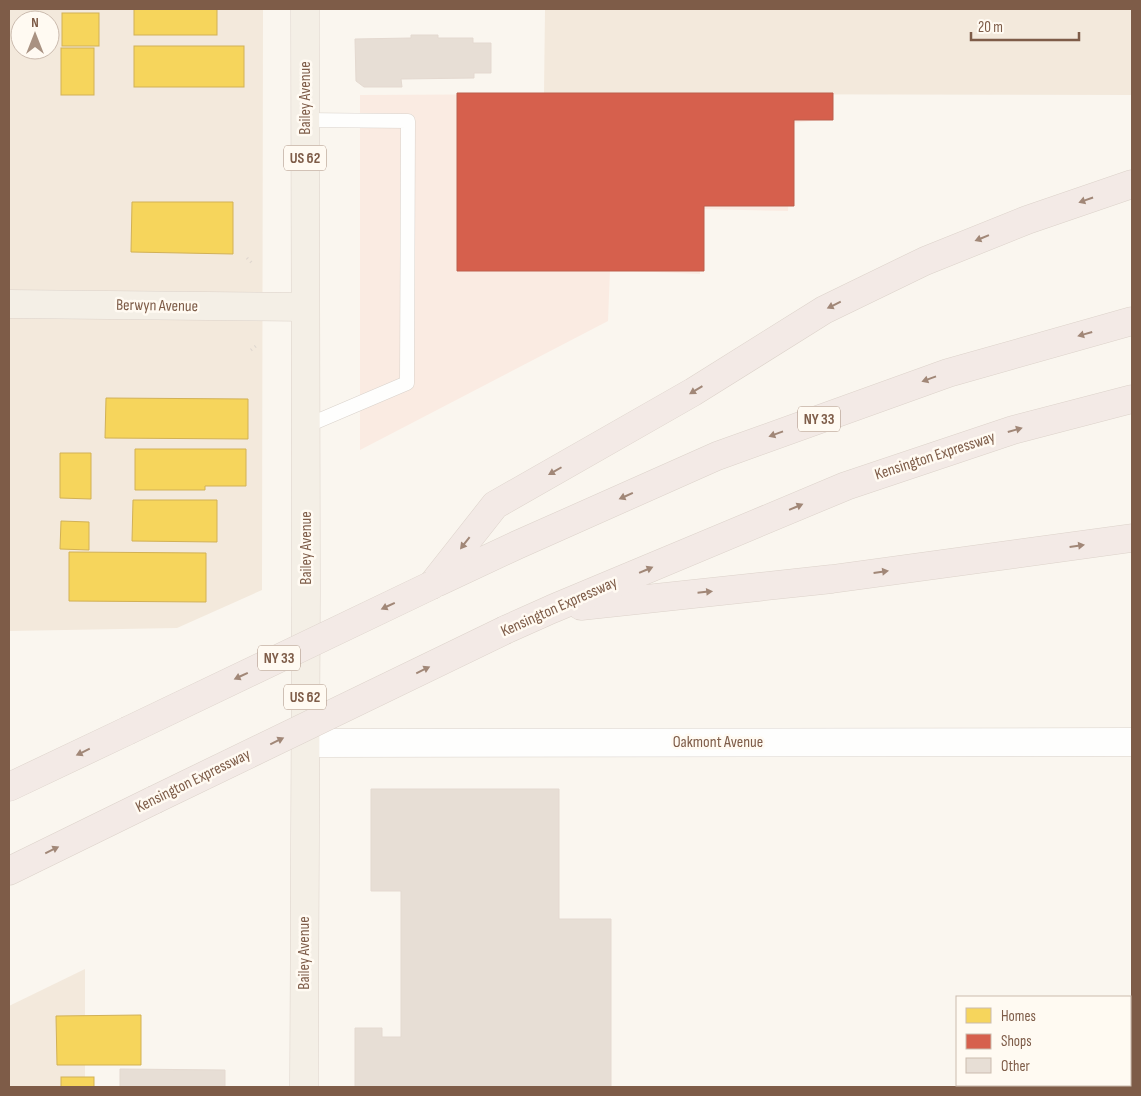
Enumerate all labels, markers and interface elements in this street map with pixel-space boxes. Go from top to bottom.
north arrow [10,10,60,60]
scale bar [971,10,1078,42]
text: N [31,14,39,31]
text: 20 m [978,18,1003,37]
street label: Bailey Avenue [296,61,315,135]
road number: US 62 [284,146,326,170]
one-way arrow [1078,196,1093,204]
one-way arrow [975,234,989,242]
street label: Berwyn Avenue [116,296,198,316]
one-way arrow [827,301,842,310]
one-way arrow [1078,331,1093,339]
one-way arrow [921,375,936,383]
one-way arrow [689,385,702,394]
road number: NY 33 [798,406,840,432]
one-way arrow [1007,425,1022,433]
street label: Kensington Expressway [873,428,997,484]
one-way arrow [768,430,783,438]
one-way arrow [547,467,562,475]
one-way arrow [619,492,633,500]
one-way arrow [789,502,803,510]
street label: Bailey Avenue [297,511,316,585]
one-way arrow [459,537,470,550]
one-way arrow [1069,542,1085,550]
one-way arrow [639,565,653,573]
one-way arrow [873,568,889,576]
street label: Kensington Expressway [498,573,620,641]
one-way arrow [698,588,714,596]
one-way arrow [380,602,395,611]
road number: NY 33 [258,646,300,670]
one-way arrow [416,666,430,674]
one-way arrow [234,672,248,680]
road number: US 62 [284,684,326,710]
street label: Oakmont Avenue [673,733,763,752]
one-way arrow [269,736,284,745]
street label: Kensington Expressway [133,745,253,817]
one-way arrow [76,748,90,756]
one-way arrow [45,846,60,854]
street label: Bailey Avenue [295,916,314,990]
legend [956,996,1131,1086]
text: Homes [1001,1007,1036,1026]
text: Shops [1001,1032,1032,1051]
text: Other [1001,1057,1030,1076]

